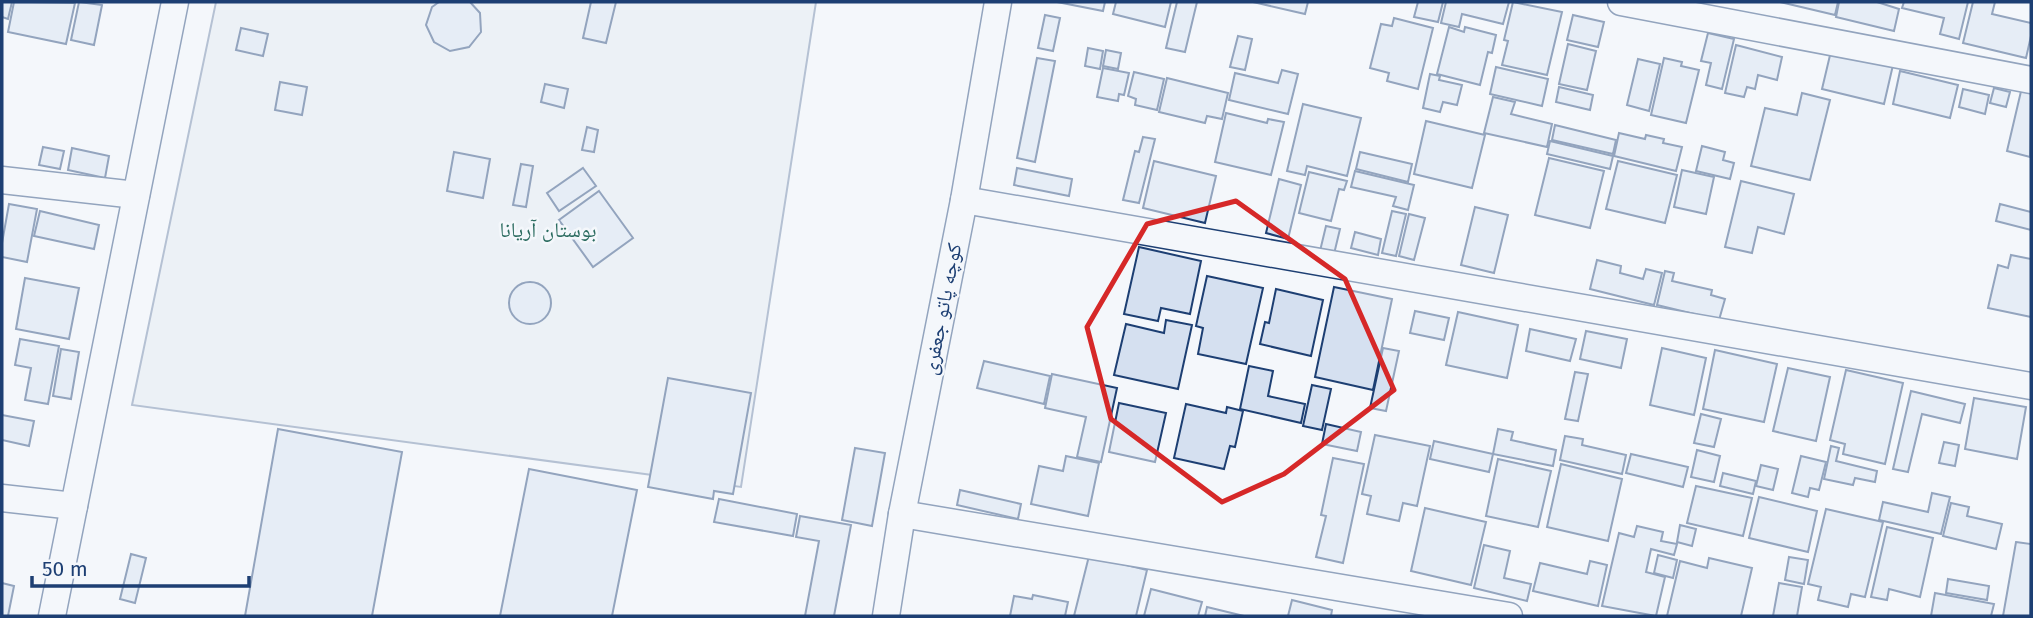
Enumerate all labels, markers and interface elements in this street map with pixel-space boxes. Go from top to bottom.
park label: بوستان آریانا [500,217,596,243]
street label: کوچه پاتو جعفری [916,241,968,377]
scale bar [32,544,248,588]
text: 50 m [42,556,88,582]

